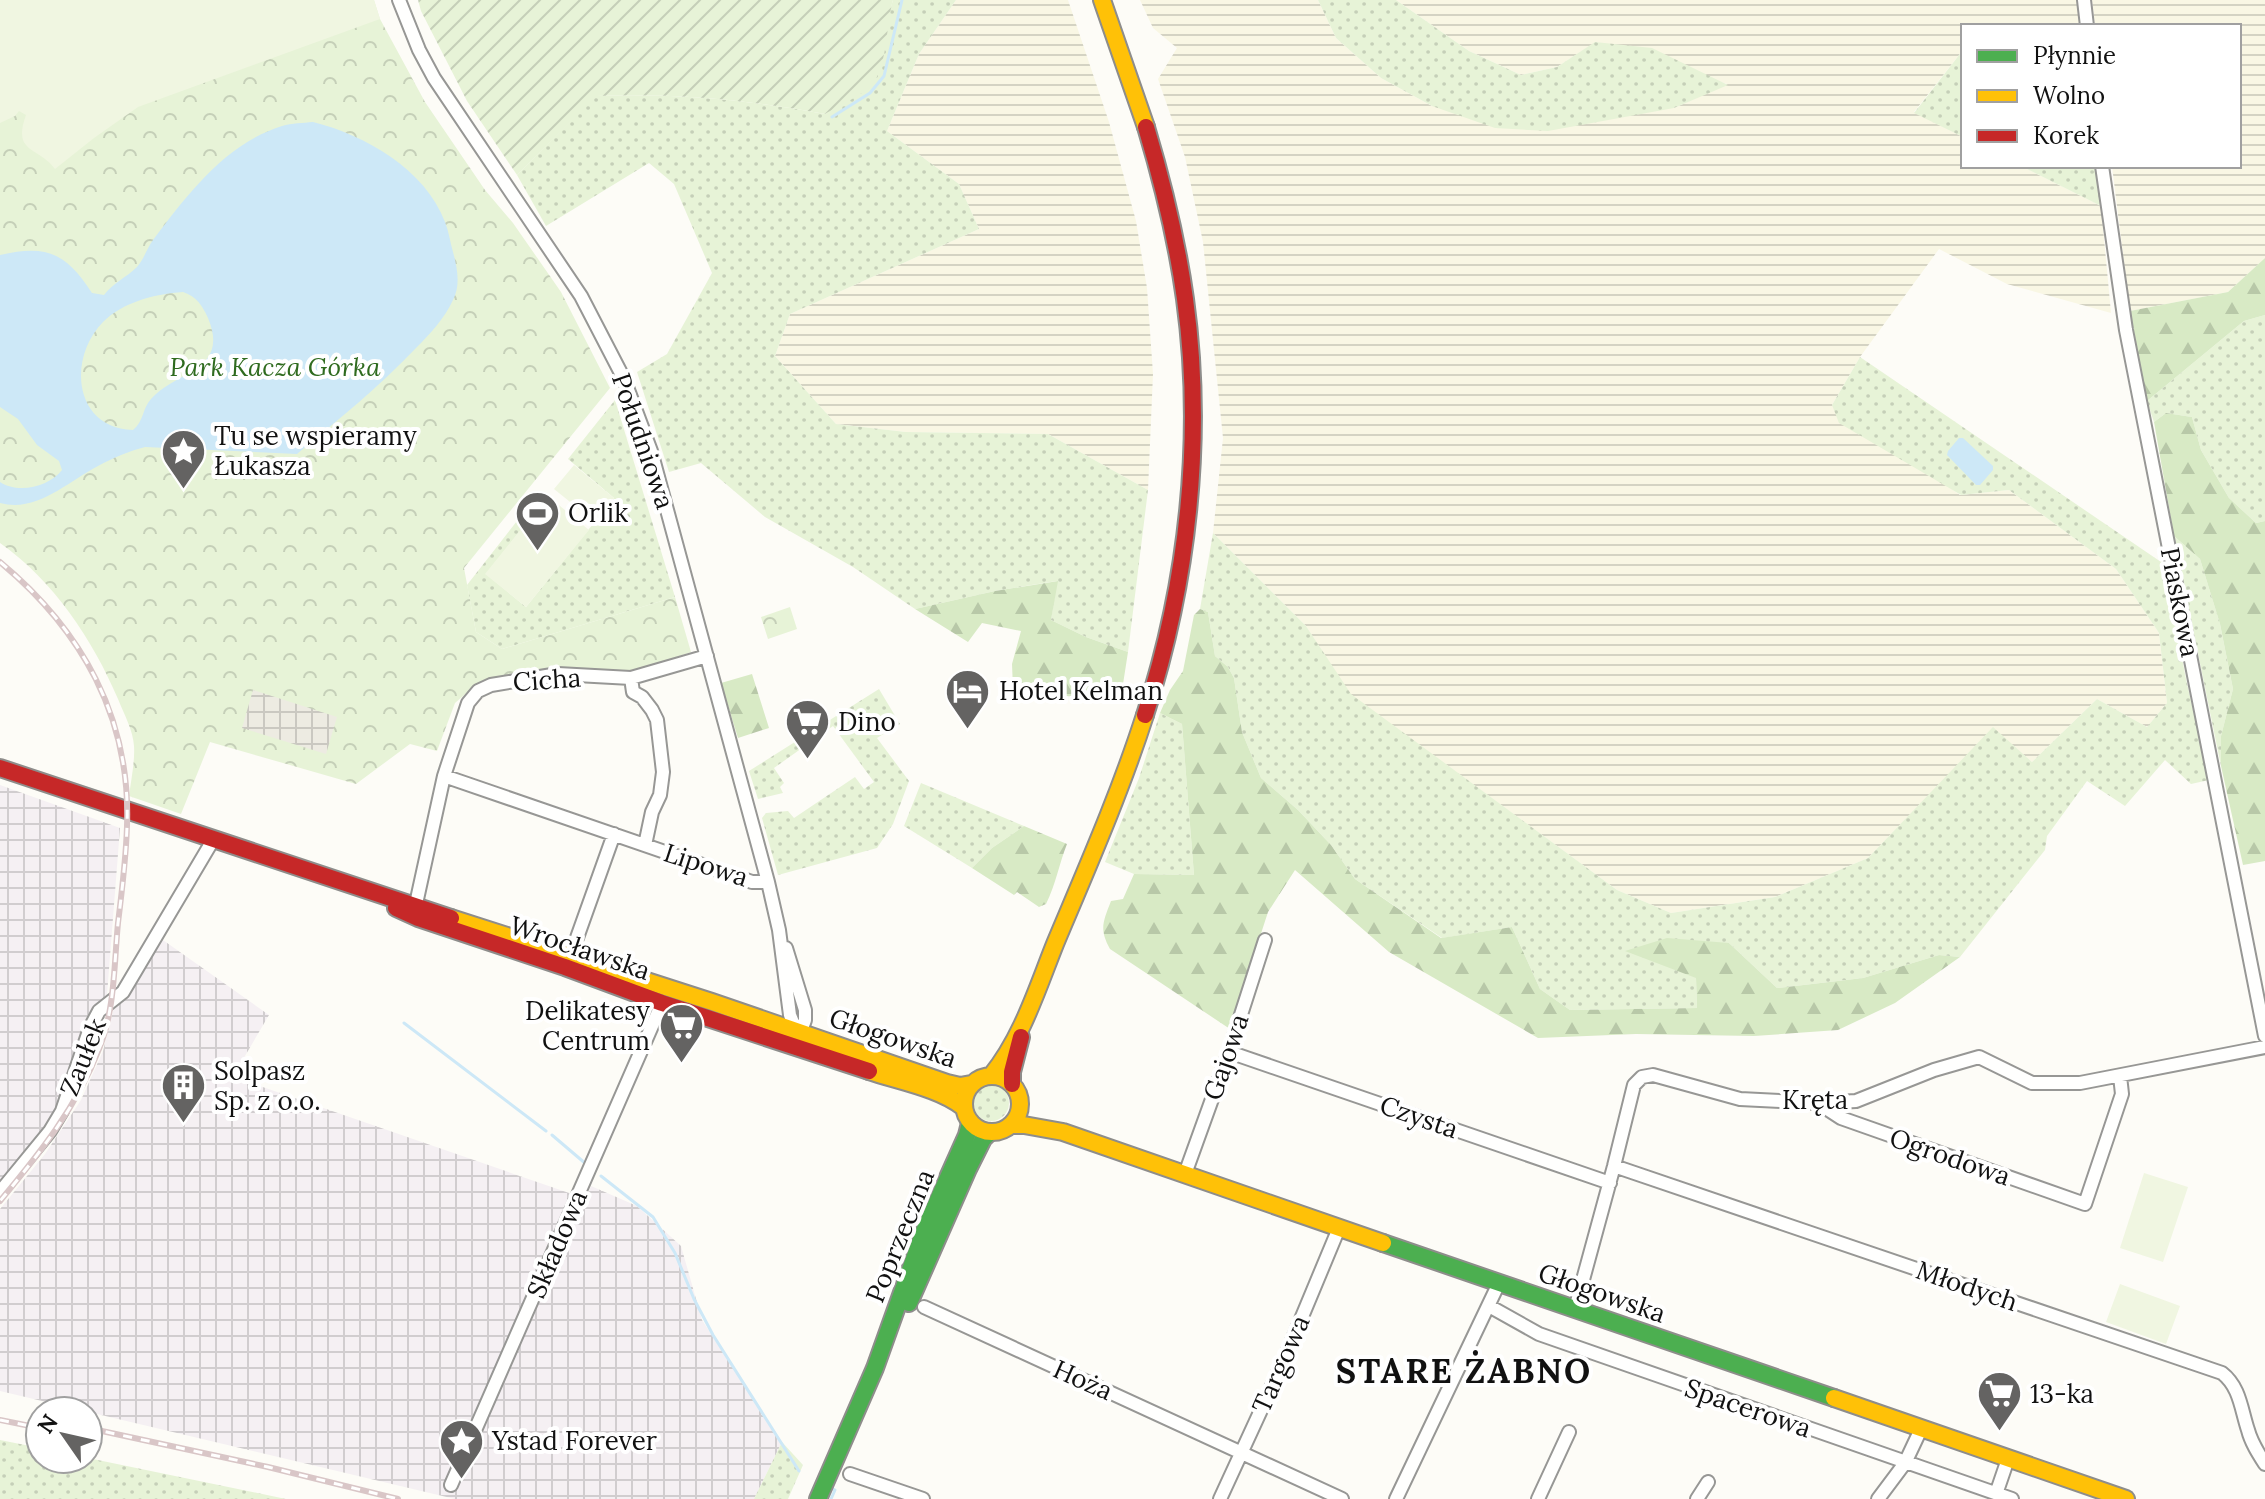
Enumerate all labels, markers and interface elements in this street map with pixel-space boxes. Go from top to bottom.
legend [1961,24,2241,168]
text: Płynnie [2033,40,2116,71]
text: Wolno [2033,80,2105,111]
text: Korek [2033,120,2099,151]
park label: Park Kacza Górka [170,350,381,383]
street label: Południowa [605,368,682,513]
place label: Tu se wspieramy Łukasza [214,419,417,482]
place icon: Tu se wspieramy Łukasza [159,427,207,490]
sports icon: Orlik [513,489,561,552]
place label: Orlik [568,496,628,529]
street label: Piaskowa [2154,544,2207,660]
street label: Cicha [512,661,582,698]
hotel icon: Hotel Kelman [944,667,992,730]
place label: Hotel Kelman [999,674,1163,707]
supermarket icon: Dino [783,698,831,761]
place label: Dino [838,705,896,738]
street label: Lipowa [660,835,753,894]
street label: Wrocławska [506,908,655,987]
place label: Delikatesy Centrum [525,994,650,1057]
street label: Głogowska [825,1000,961,1075]
supermarket icon: Delikatesy Centrum [657,1002,705,1065]
street label: Gajowa [1195,1009,1256,1104]
street label: Zaułek [52,1013,113,1100]
place label: Solpasz Sp. z o.o. [214,1054,321,1117]
building icon: Solpasz Sp. z o.o. [159,1062,207,1125]
street label: Kręta [1782,1083,1848,1116]
street label: Czysta [1376,1088,1463,1145]
street label: Ogrodowa [1885,1120,2015,1193]
street label: Poprzeczna [858,1164,941,1307]
street label: Składowa [519,1185,594,1303]
street label: Młodych [1912,1253,2022,1318]
street label: Głogowska [1534,1255,1670,1330]
street label: Targowa [1244,1310,1317,1418]
district label: STARE ŻABNO [1336,1349,1592,1392]
street label: Hoża [1048,1352,1118,1407]
supermarket icon: 13-ka [1975,1370,2023,1433]
street label: Spacerowa [1681,1371,1816,1445]
place label: 13-ka [2030,1377,2094,1410]
north arrow [24,1395,104,1475]
text: N [31,1409,64,1439]
place icon: Ystad Forever [437,1417,485,1480]
place label: Ystad Forever [491,1424,658,1457]

